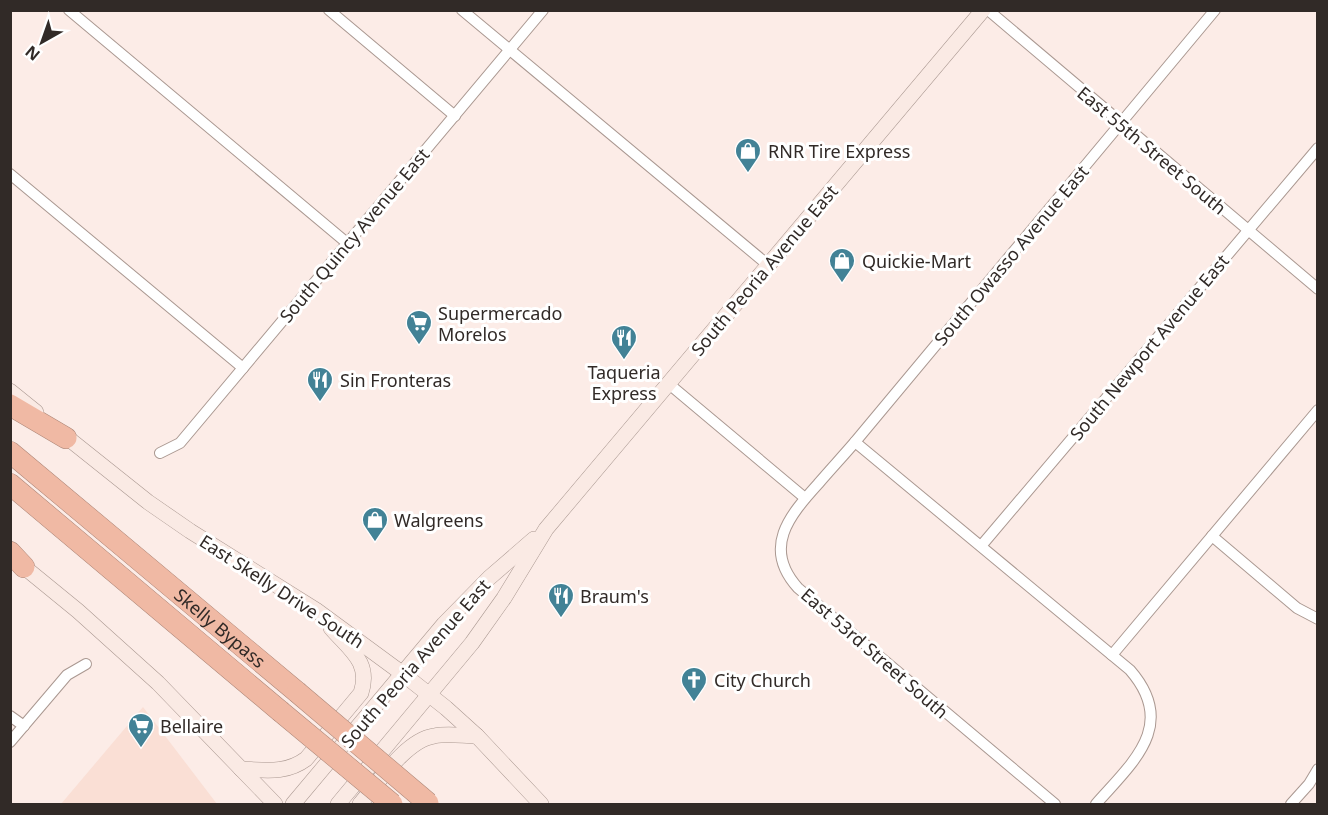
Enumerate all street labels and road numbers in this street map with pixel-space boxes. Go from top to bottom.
street label: East 55th Street South [1073,81,1231,219]
street label: South Quincy Avenue East [274,142,434,327]
street label: South Owasso Avenue East [928,159,1094,350]
street label: South Peoria Avenue East [685,179,843,360]
street label: South Newport Avenue East [1064,249,1234,445]
street label: East Skelly Drive South [195,529,369,653]
street label: South Peoria Avenue East [335,573,495,752]
street label: East 53rd Street South [796,582,954,724]
street label: Skelly Bypass [169,583,271,673]

